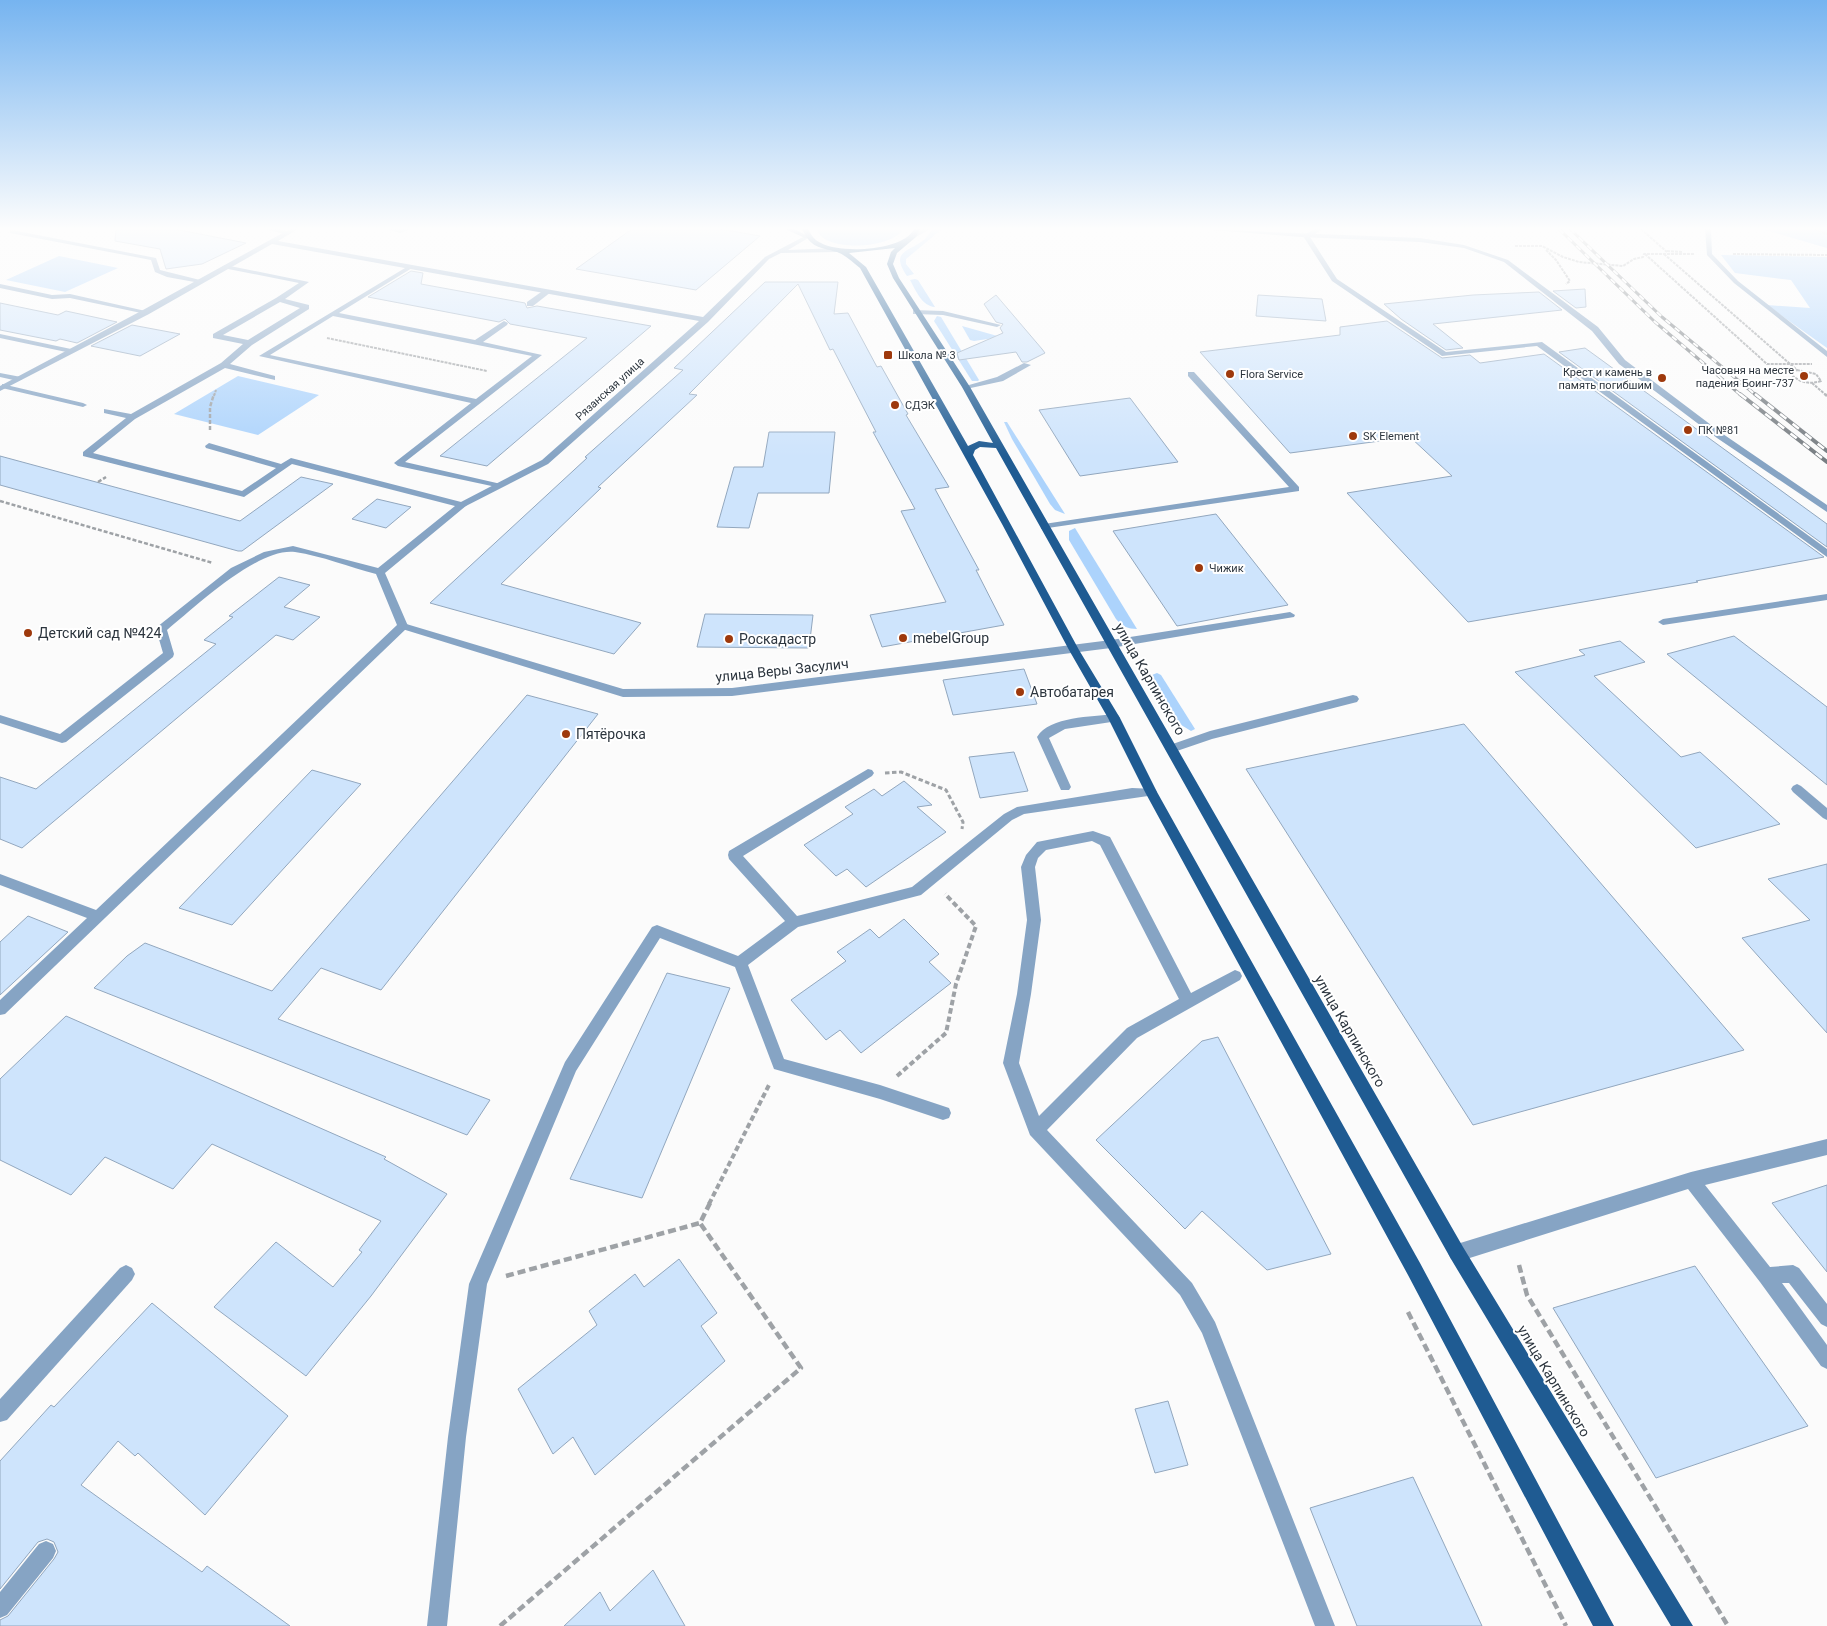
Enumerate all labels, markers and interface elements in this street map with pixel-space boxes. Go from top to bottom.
marker: Школа № 3 [882,349,894,361]
place label: Школа № 3 [898,349,956,362]
street label: Рязанская улица [573,355,647,423]
place label: Часовня на месте падения Боинг-737 [1696,364,1794,390]
place label: Крест и камень в память погибшим [1558,366,1652,392]
marker: Flora Service [1224,368,1236,380]
place label: Flora Service [1240,368,1303,381]
marker: Часовня на месте падения Боинг-737 [1798,370,1810,382]
marker: Крест и камень в память погибшим [1656,372,1668,384]
marker: СДЭК [889,399,901,411]
place label: СДЭК [905,399,936,412]
marker: ПК №81 [1682,424,1694,436]
place label: ПК №81 [1698,424,1739,437]
marker: SK Element [1347,430,1359,442]
place label: SK Element [1363,430,1419,443]
marker: Чижик [1193,562,1205,574]
place label: Чижик [1209,562,1244,575]
street label: улица Карпинского [1111,620,1189,738]
place label: Детский сад №424 [38,625,162,641]
marker: Детский сад №424 [22,627,34,639]
place label: mebelGroup [913,630,989,646]
place label: Роскадастр [739,631,816,647]
marker: mebelGroup [897,632,909,644]
marker: Роскадастр [723,633,735,645]
street label: улица Веры Засулич [715,655,849,685]
place label: Автобатарея [1030,684,1114,700]
marker: Автобатарея [1014,686,1026,698]
place label: Пятёрочка [576,726,646,742]
marker: Пятёрочка [560,728,572,740]
street label: улица Карпинского [1311,972,1389,1090]
street label: улица Карпинского [1514,1322,1594,1440]

